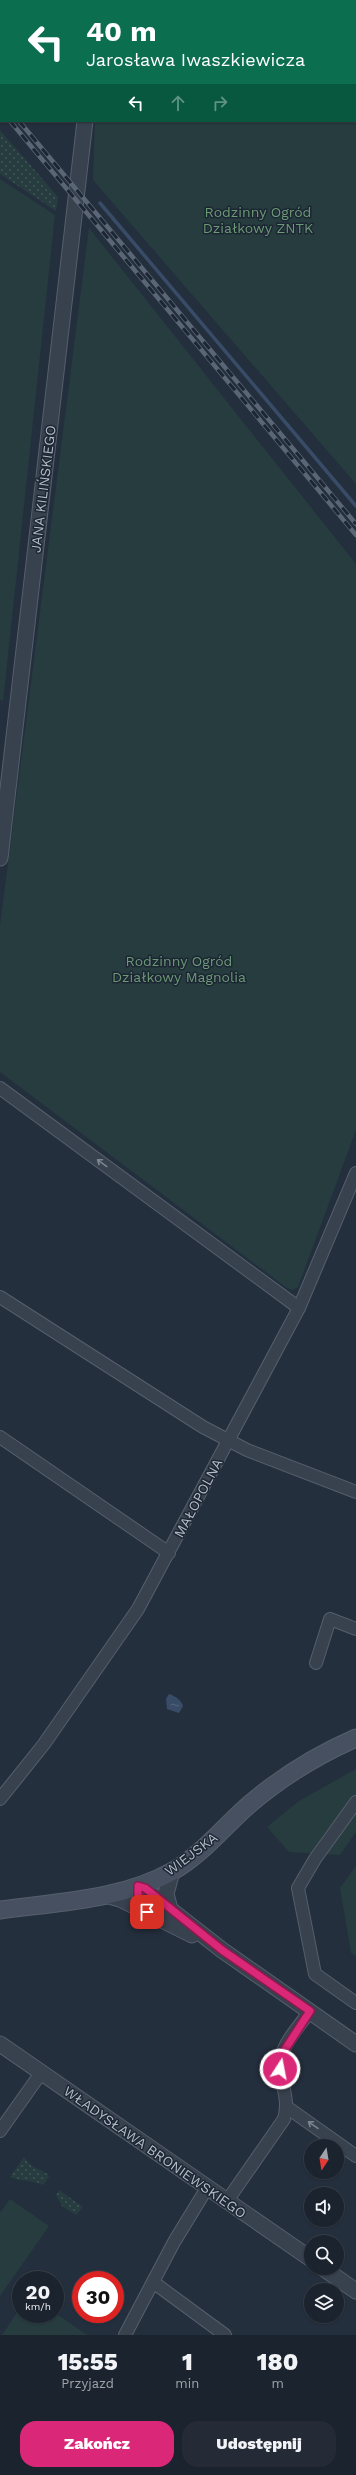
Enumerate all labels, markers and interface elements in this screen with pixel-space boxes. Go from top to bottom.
text: 40 m [86,15,156,48]
icon: left [20,16,72,68]
text: Jarosława Iwaszkiewicza [86,49,305,70]
icon: left [125,92,147,114]
icon: ahead [167,92,189,114]
icon: right [209,92,231,114]
park label: Rodzinny Ogród Działkowy ZNTK [203,204,313,236]
street label: JANA KILIŃSKIEGO [27,424,59,554]
park label: Rodzinny Ogród Działkowy Magnolia [112,953,246,985]
one-way arrow [96,1159,107,1167]
street label: MAŁOPOLNA [171,1456,225,1540]
street label: WIEJSKA [162,1829,220,1879]
pin [130,1895,164,1929]
icon: arrive [136,1901,158,1923]
position arrow [259,2048,301,2090]
street label: WŁADYSŁAWA BRONIEWSKIEGO [61,2083,249,2221]
one-way arrow [307,2121,318,2129]
north arrow [304,2139,344,2179]
map controls [304,2139,344,2323]
button: sound [304,2187,344,2227]
button: search [304,2235,344,2275]
speed limit sign: 30 [72,2271,124,2323]
text: 20 [26,2280,50,2304]
button: layers [304,2283,344,2323]
text: km/h [25,2301,51,2312]
text: 15:55 [58,2348,118,2376]
text: 1 [182,2348,193,2376]
text: 180 [257,2348,298,2376]
text: Przyjazd [61,2376,114,2391]
text: min [175,2376,199,2391]
text: m [271,2376,284,2391]
button: Zakończ [20,2421,174,2467]
button: Udostępnij [182,2421,336,2467]

